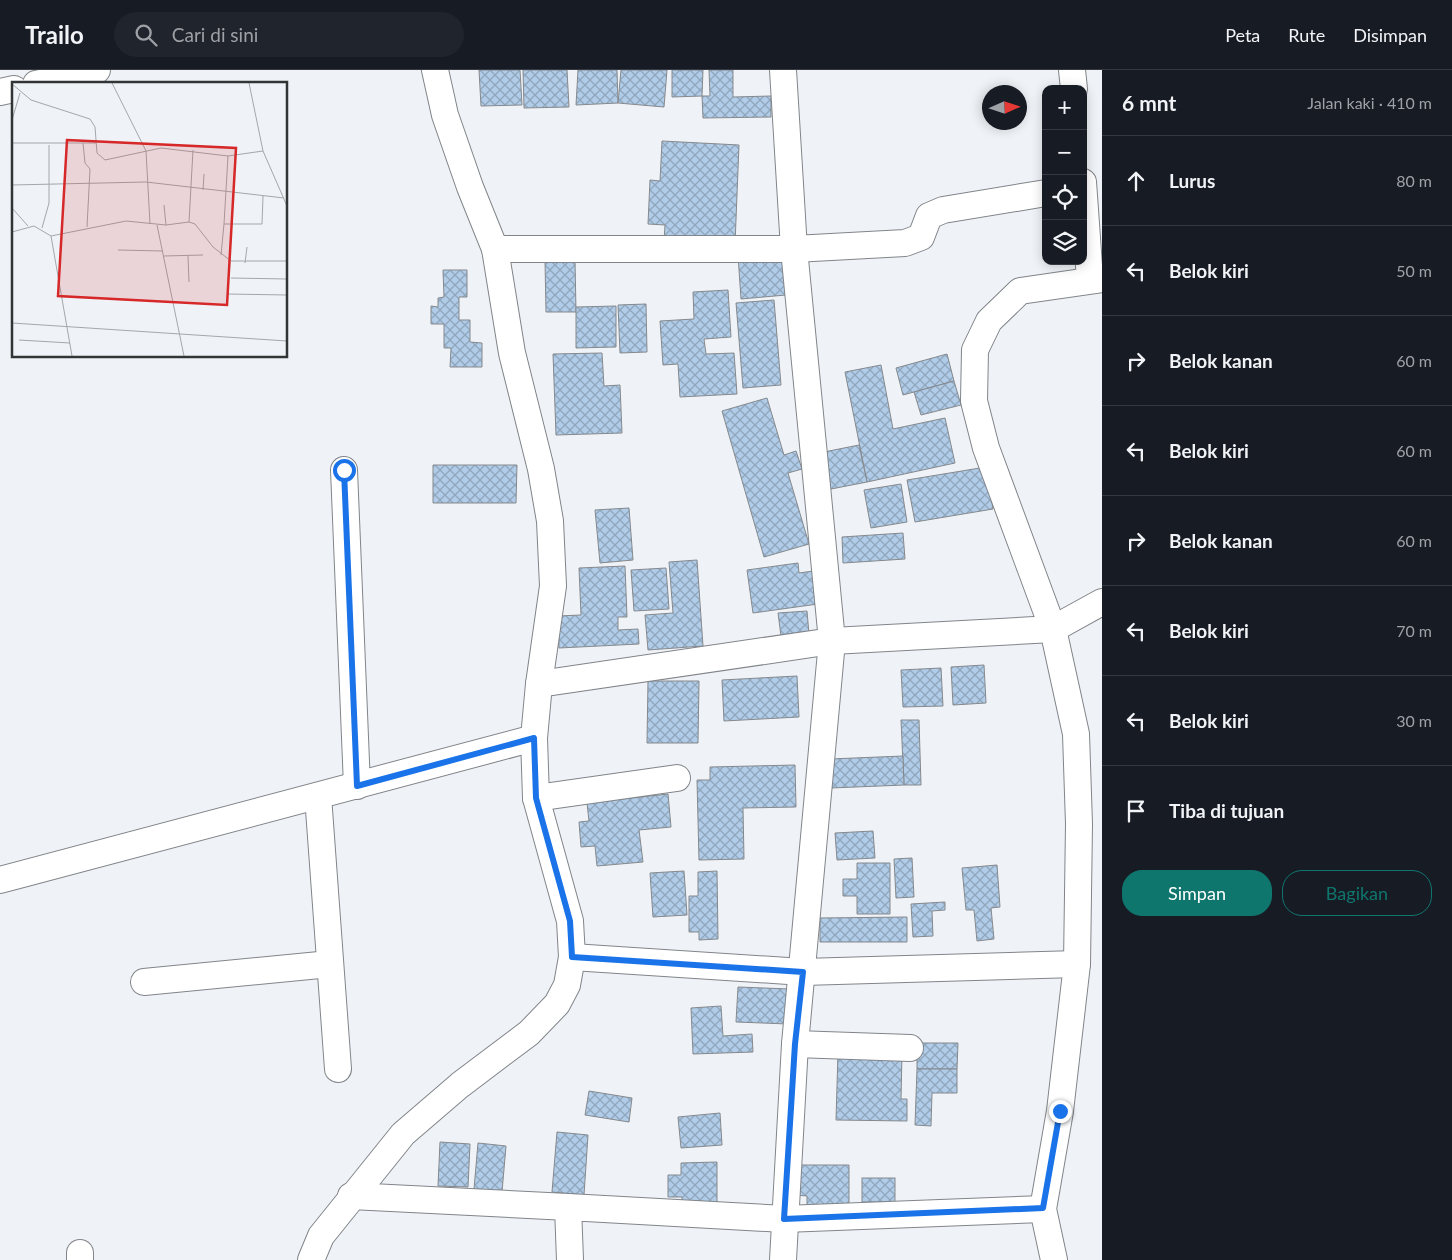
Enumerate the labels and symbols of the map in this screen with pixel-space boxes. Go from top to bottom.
inset map [12,82,288,358]
north arrow [982,85,1027,130]
route start [333,459,356,482]
route end [1049,1100,1072,1123]

